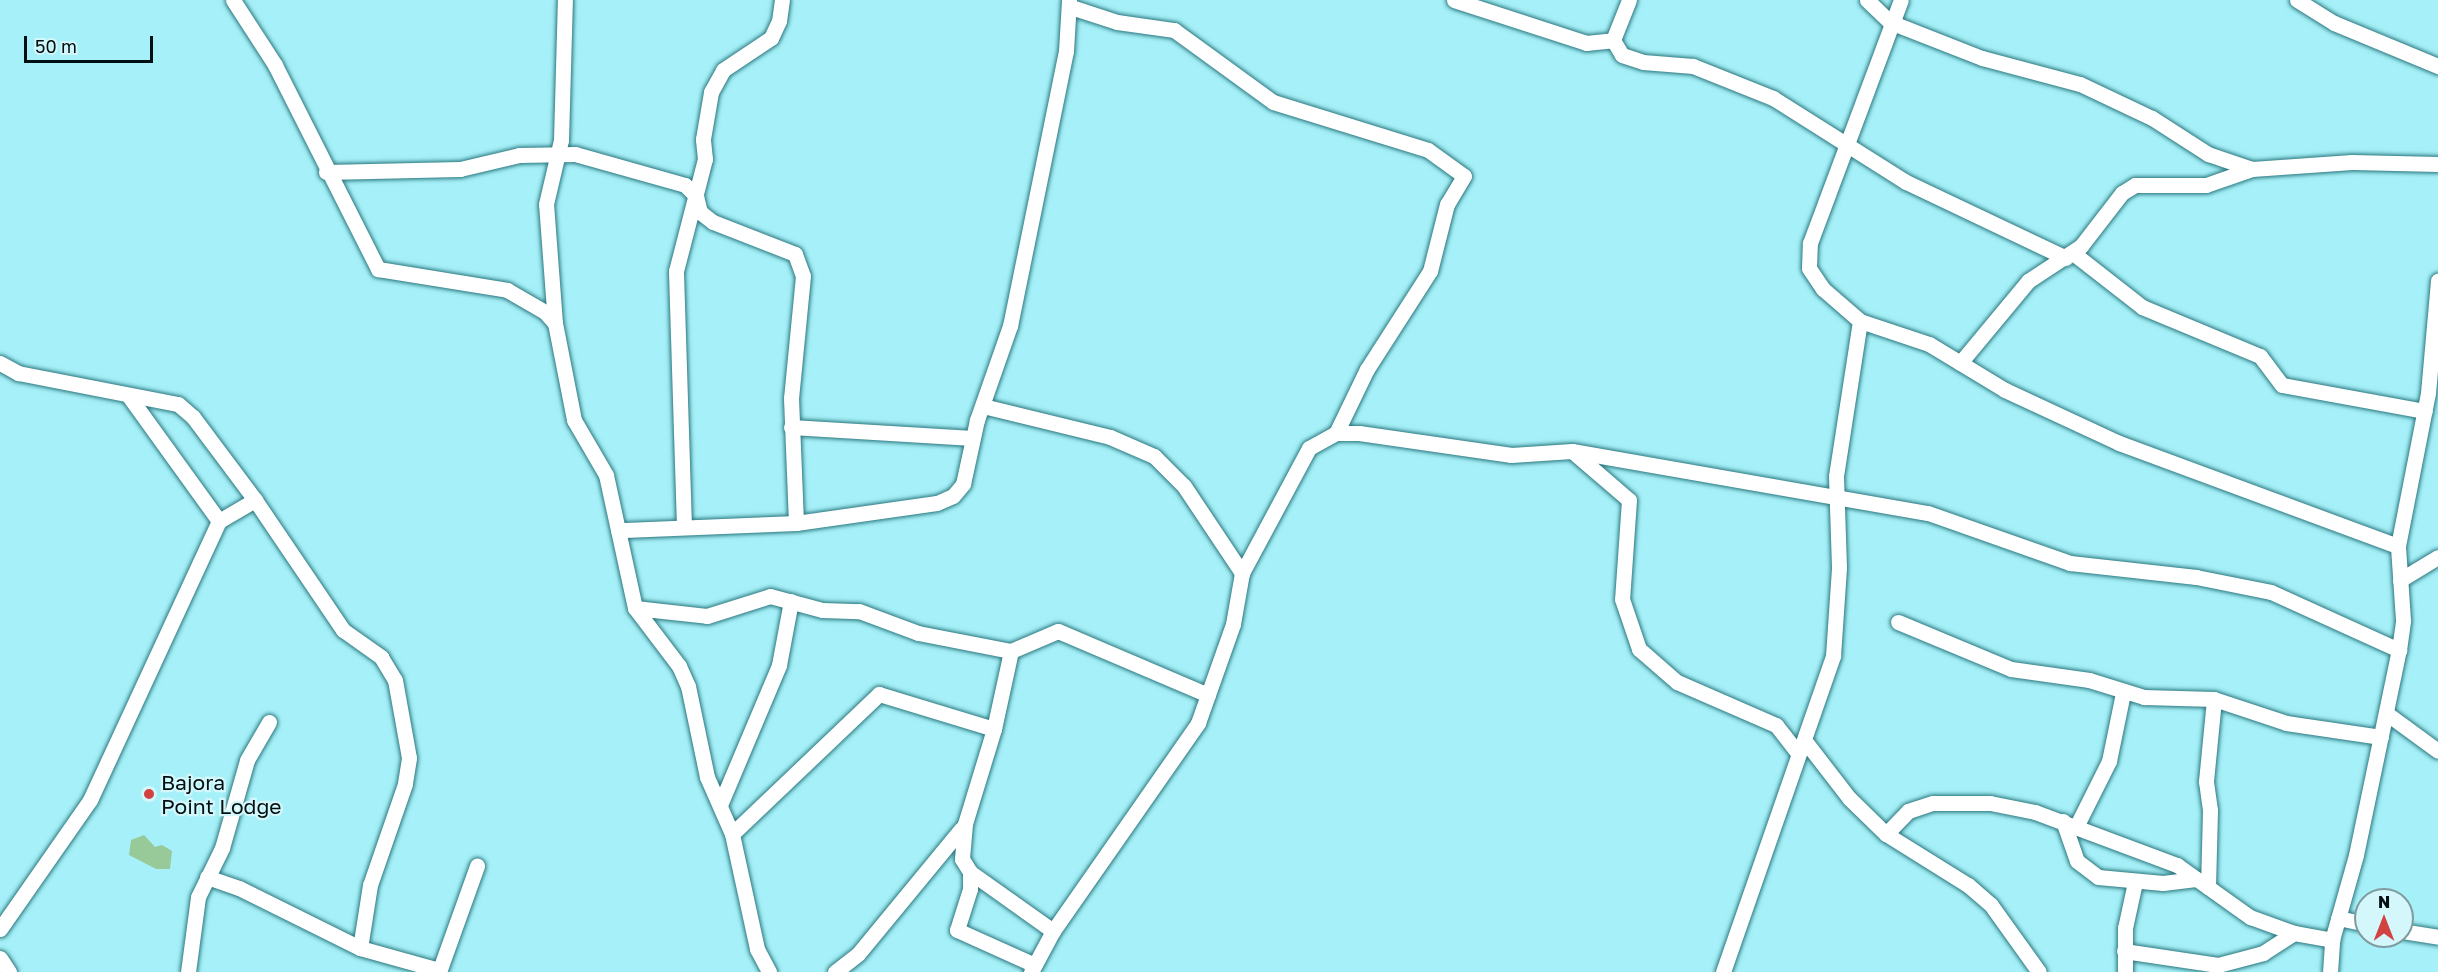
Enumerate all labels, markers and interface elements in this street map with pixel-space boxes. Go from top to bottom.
scale bar [27,24,156,62]
text: 50 m [35,35,77,57]
place label: Bajora Point Lodge [161,769,281,819]
marker: Bajora Point Lodge [142,787,156,801]
north arrow [2354,888,2414,948]
text: N [2378,892,2390,912]

